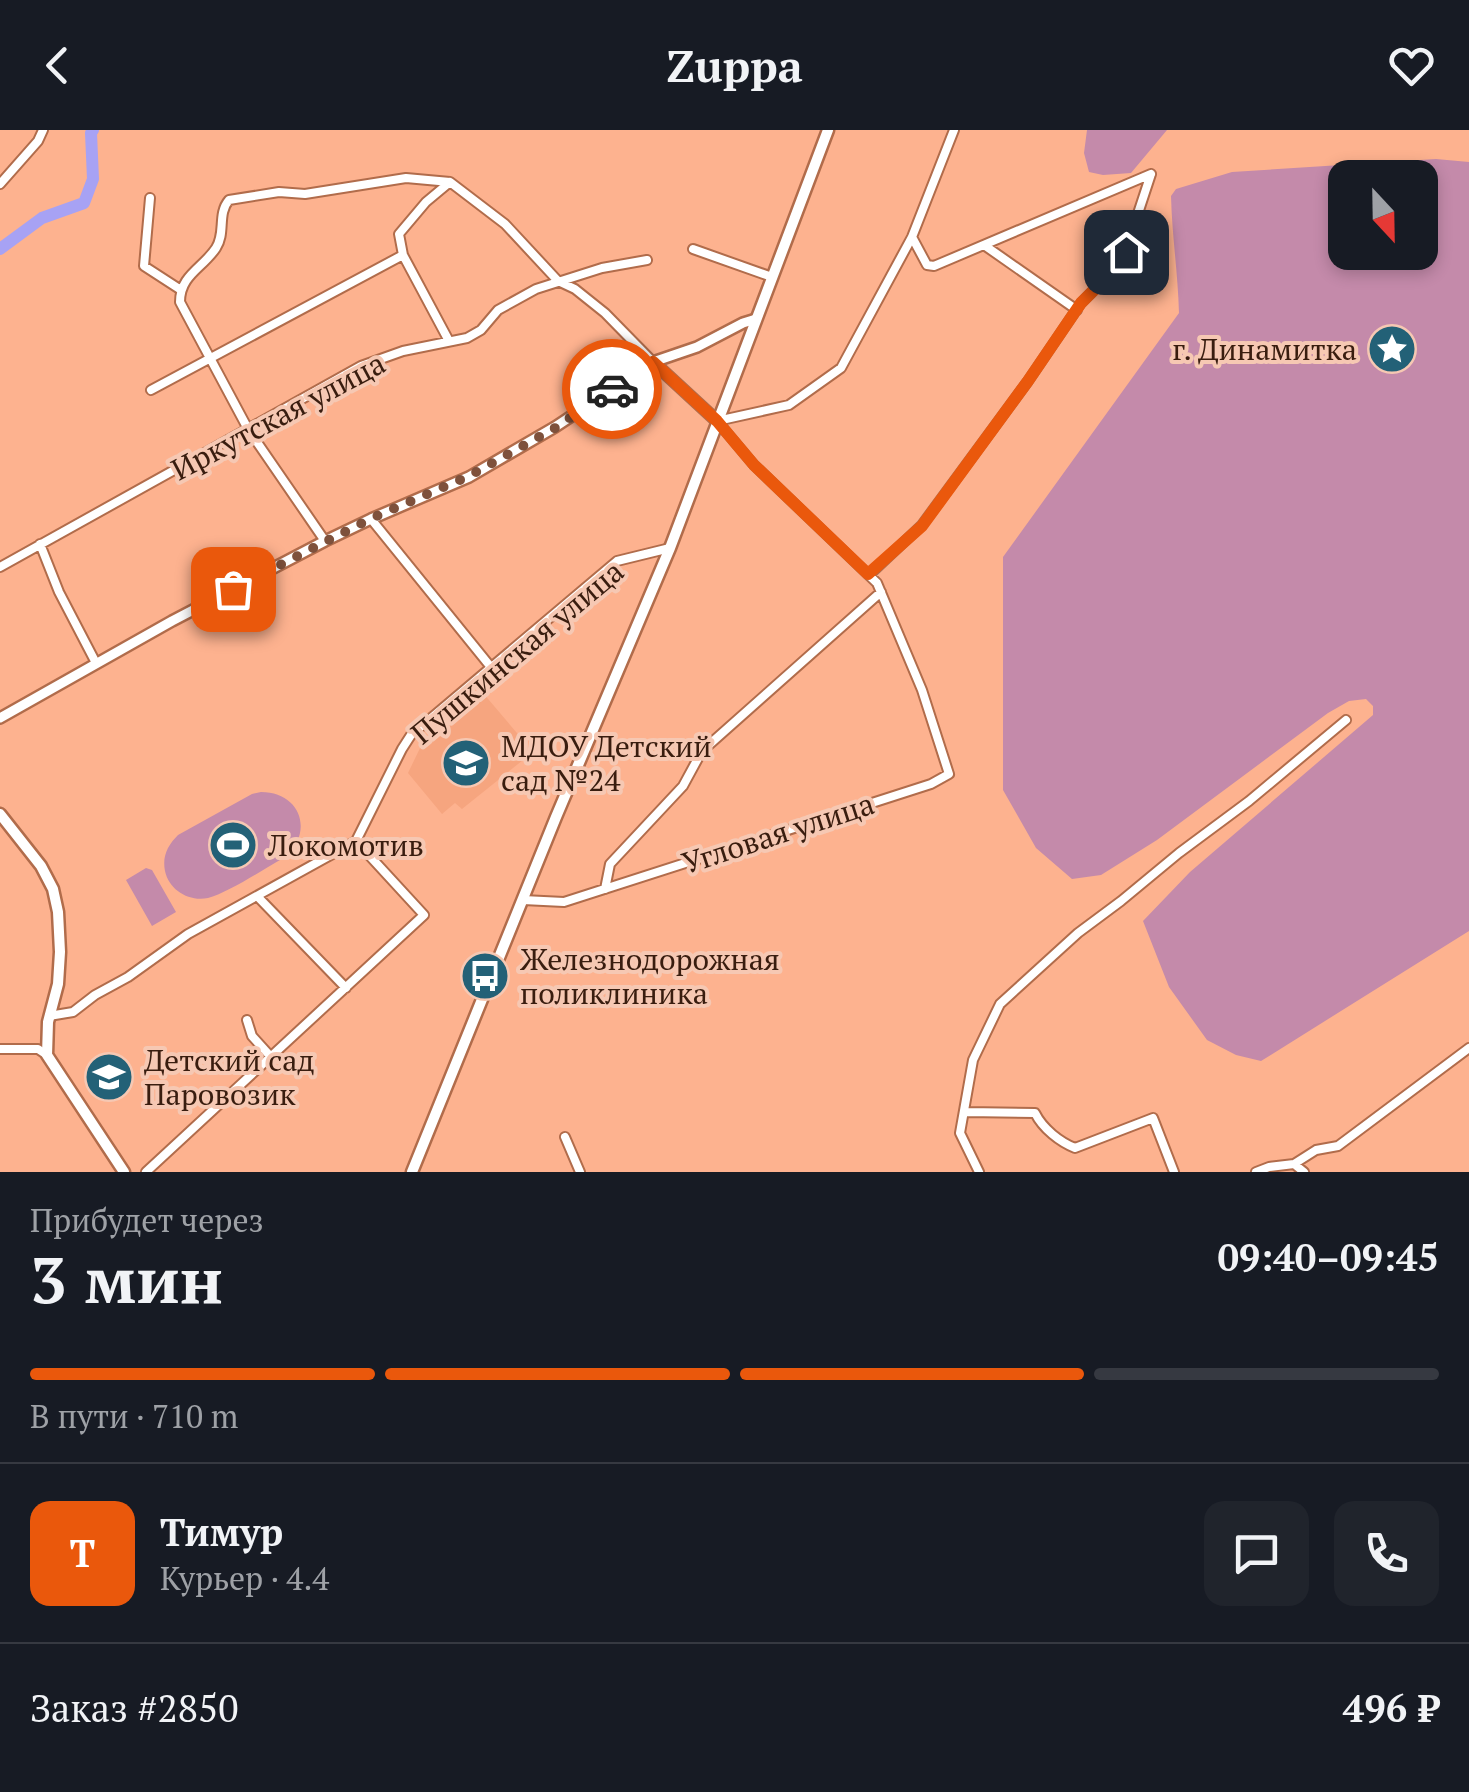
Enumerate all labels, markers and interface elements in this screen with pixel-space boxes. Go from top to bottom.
text: Zuppa [666,35,803,95]
icon: back [30,38,85,93]
icon: heart [1384,38,1439,93]
north arrow [1328,160,1438,270]
map controls [1328,160,1438,270]
pin [1084,210,1169,295]
icon: home [1099,225,1154,280]
place icon: г. Динамитка [1366,323,1418,375]
place label: г. Динамитка [1172,329,1357,369]
courier [562,339,662,439]
street label: Иркутская улица [164,343,392,489]
icon: car [585,362,640,417]
pin [191,547,276,632]
street label: Пушкинская улица [402,551,632,753]
icon: bag [206,562,261,617]
place label: МДОУ Детский сад №24 [501,726,712,800]
school or university icon: МДОУ Детский сад №24 [440,737,492,789]
street label: Угловая улица [677,783,879,883]
sports icon: Локомотив [207,819,259,871]
place label: Локомотив [267,825,424,865]
place label: Железнодорожная поликлиника [520,939,780,1013]
bus stop icon: Железнодорожная поликлиника [459,950,511,1002]
place label: Детский сад Паровозик [144,1040,315,1114]
school or university icon: Детский сад Паровозик [83,1051,135,1103]
text: Прибудет через [30,1199,264,1241]
text: 09:40–09:45 [1217,1232,1439,1282]
text: 3 мин [30,1235,223,1322]
text: В пути · 710 m [30,1395,238,1437]
button: chat [1204,1501,1309,1606]
button: phone [1334,1501,1439,1606]
text: Тимур [160,1507,283,1557]
text: Т [70,1528,95,1578]
text: Курьер · 4.4 [160,1557,329,1599]
text: Заказ #2850 [30,1683,239,1733]
text: 496 ₽ [1343,1683,1439,1733]

